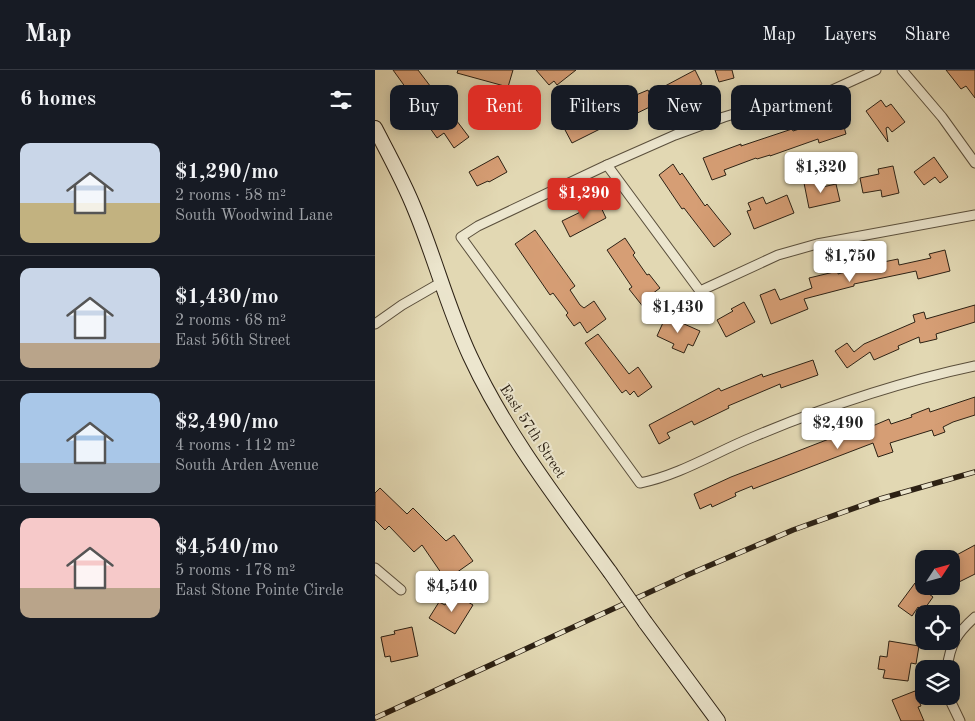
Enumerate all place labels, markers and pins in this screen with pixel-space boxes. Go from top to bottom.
pin: $1,320 [780,152,862,194]
pin: $1,290 [543,178,625,220]
pin: $1,750 [809,240,891,283]
pin: $1,430 [637,292,719,334]
pin: $2,490 [797,408,879,450]
pin: $4,540 [411,570,493,613]

